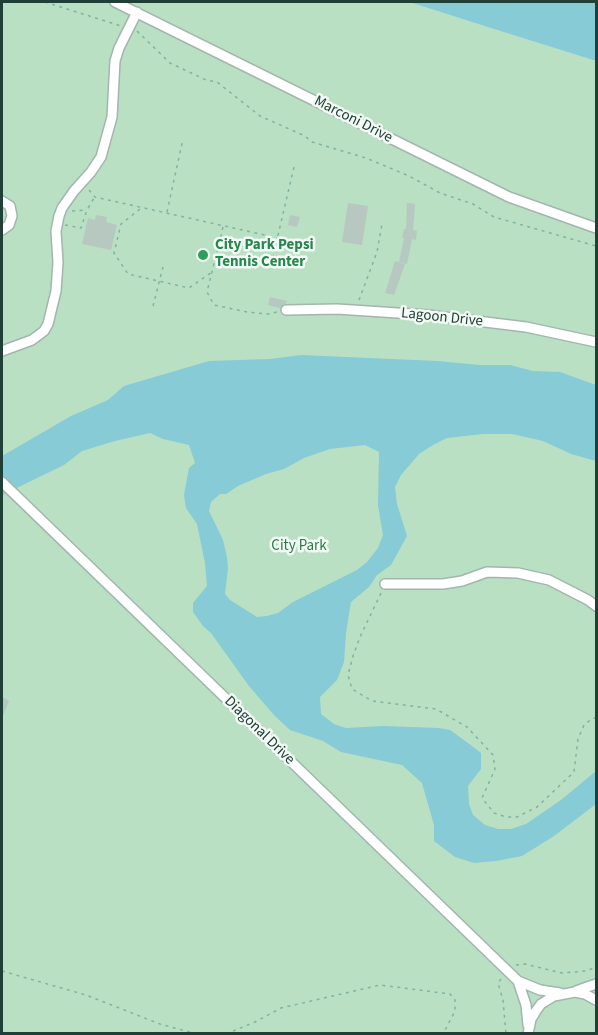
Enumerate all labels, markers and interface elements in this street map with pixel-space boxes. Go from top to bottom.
street label: Marconi Drive [311,93,395,147]
place label: City Park Pepsi Tennis Center [215,237,314,272]
marker: City Park Pepsi Tennis Center [196,248,210,262]
street label: Lagoon Drive [400,305,484,331]
park label: City Park [271,538,327,556]
street label: Diagonal Drive [220,693,298,769]

